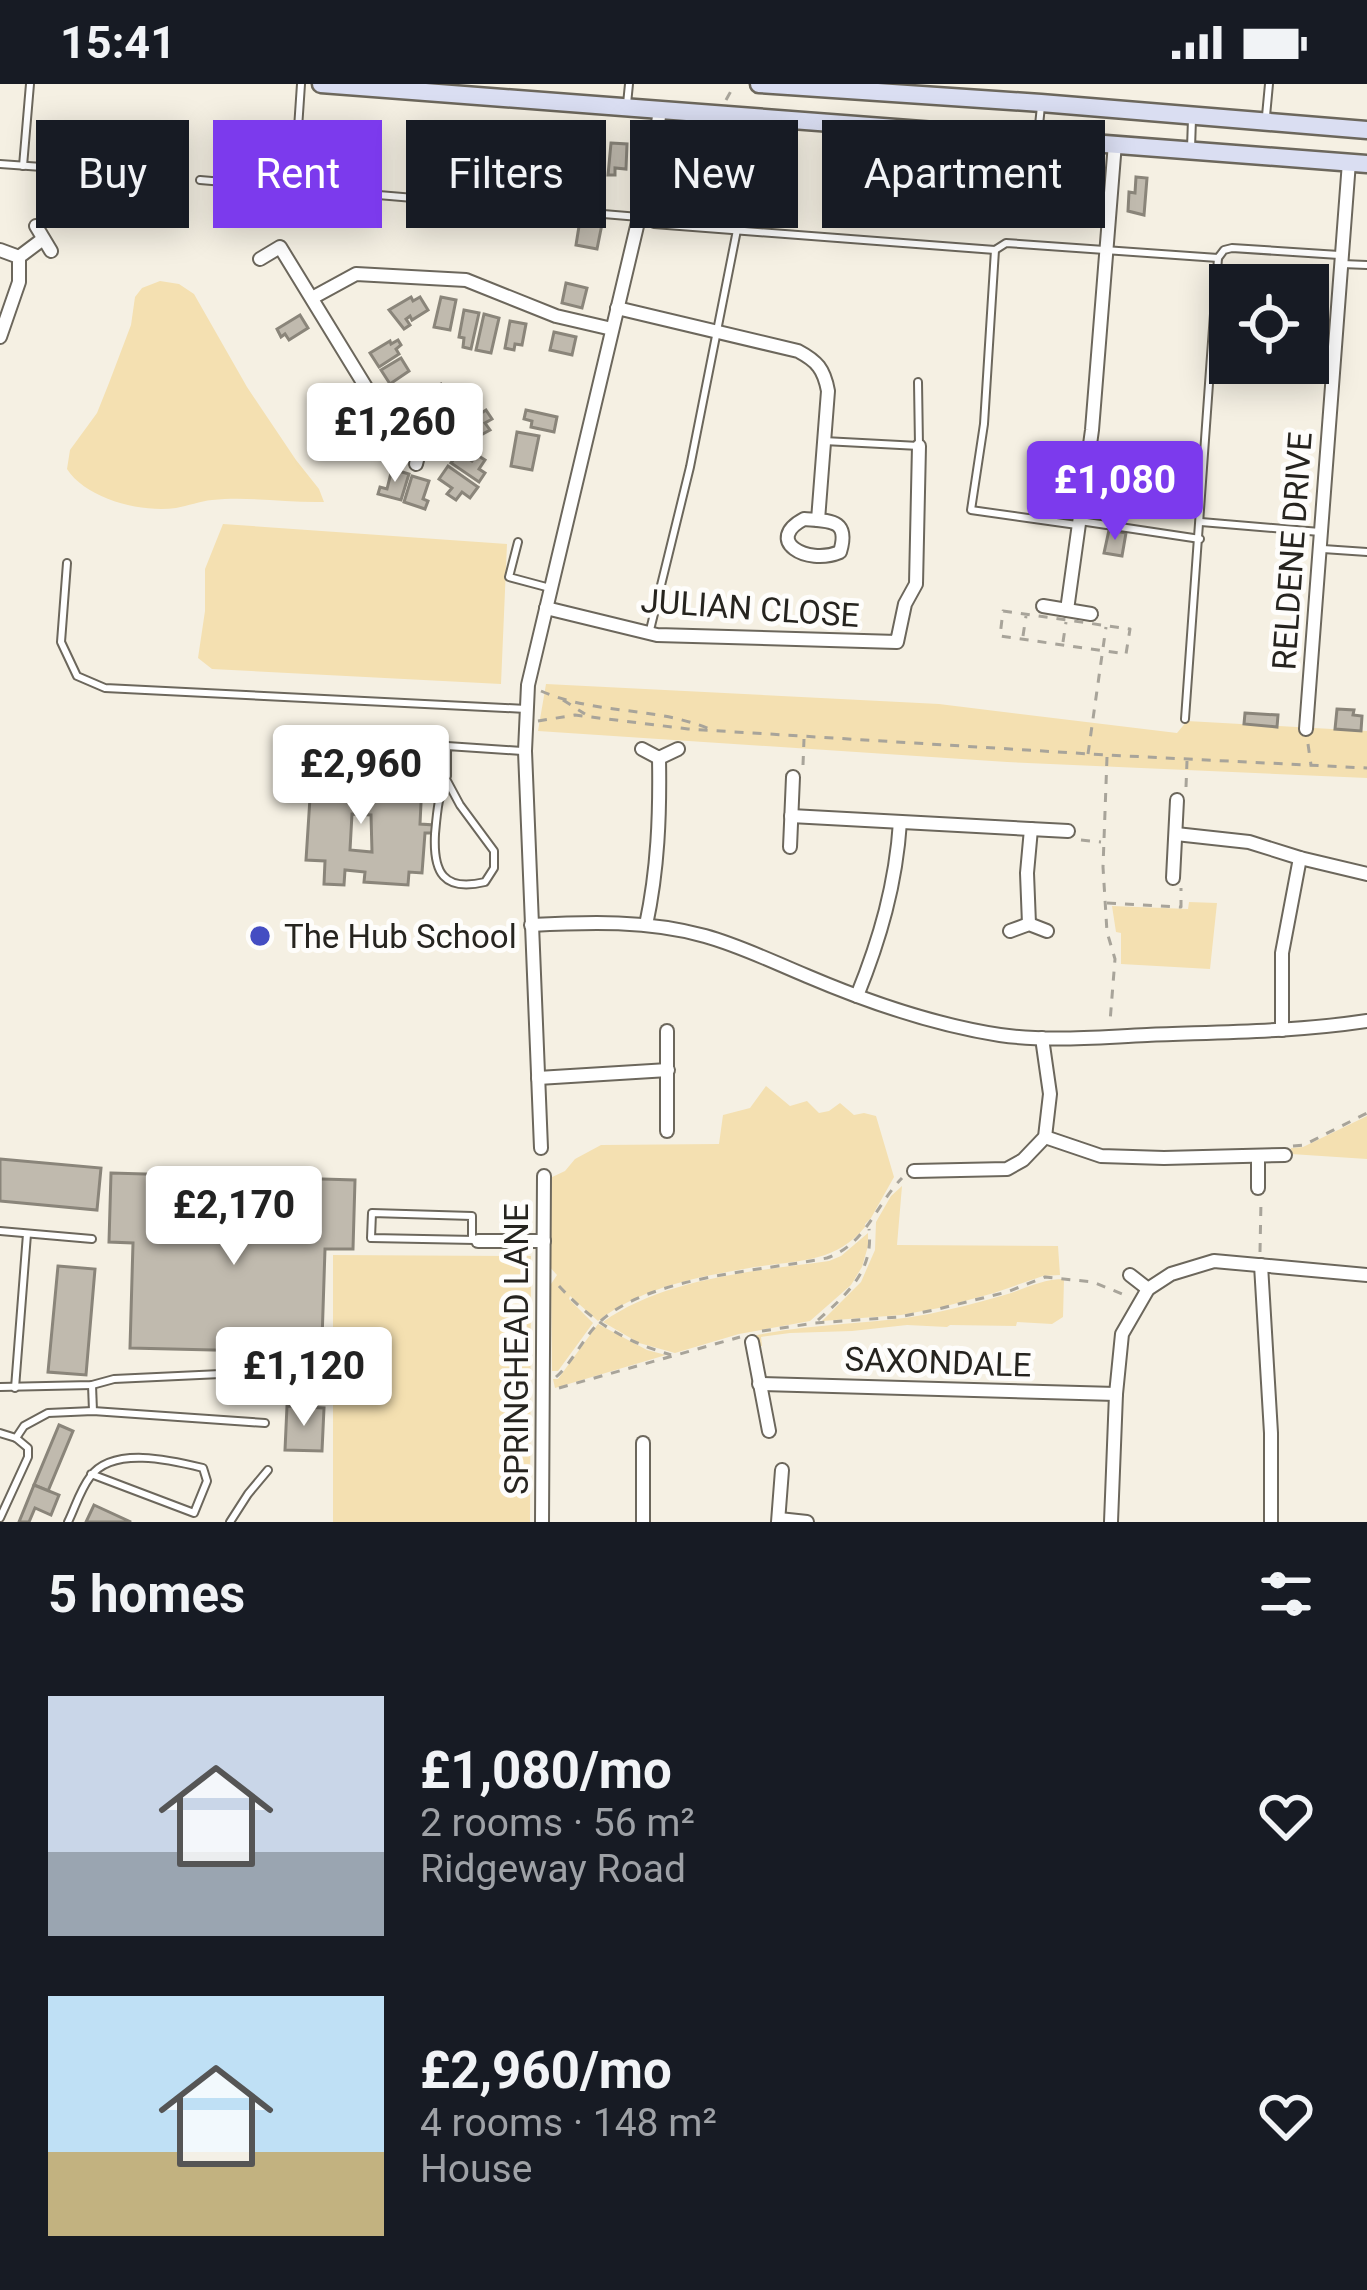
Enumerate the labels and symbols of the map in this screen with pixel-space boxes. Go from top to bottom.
pin: £1,260 [297,383,493,485]
street label: RELDENE DRIVE [1264,431,1320,671]
pin: £1,080 [1017,441,1213,543]
street label: JULIAN CLOSE [639,581,861,635]
pin: £2,960 [263,725,459,827]
place label: The Hub School [284,917,517,956]
marker: The Hub School [247,923,273,949]
pin: £2,170 [136,1166,332,1268]
street label: SPRINGHEAD LANE [497,1203,536,1495]
pin: £1,120 [206,1327,402,1429]
street label: SAXONDALE [844,1339,1032,1385]

